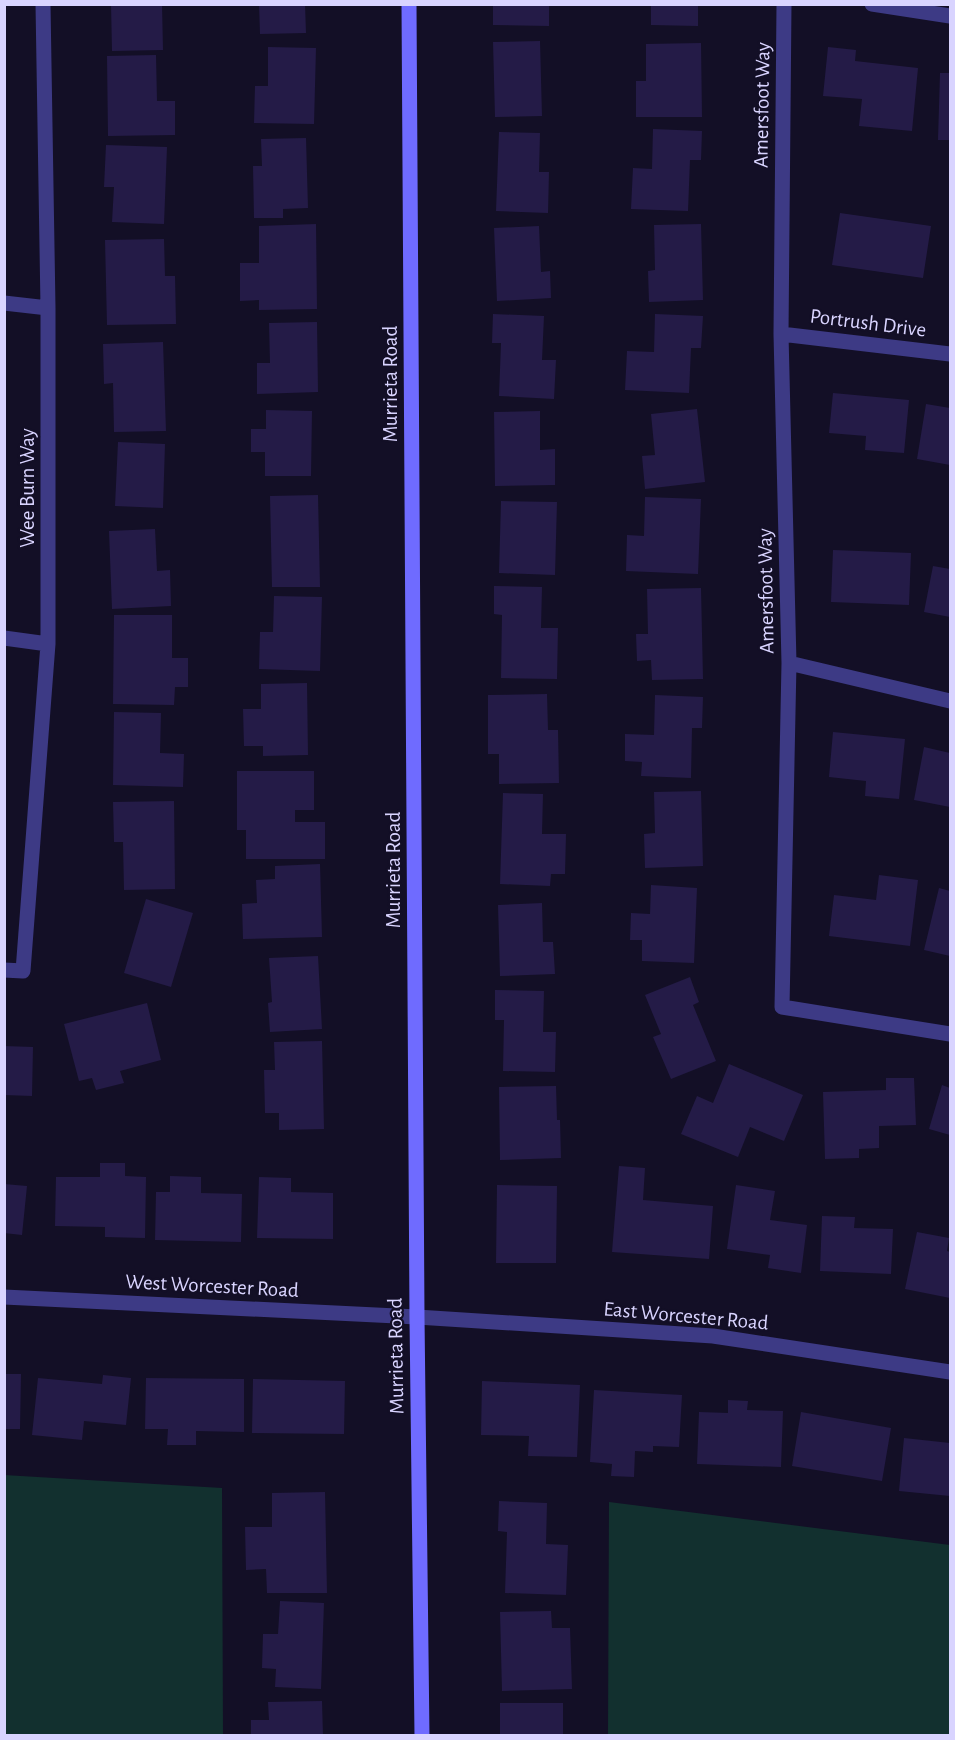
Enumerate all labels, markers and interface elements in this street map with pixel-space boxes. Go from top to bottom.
street label: Amersfoot Way [750,42,774,168]
street label: Portrush Drive [809,305,927,341]
street label: Murrieta Road [380,326,401,442]
street label: Wee Burn Way [17,428,38,548]
street label: Amersfoot Way [754,528,778,654]
street label: Murrieta Road [383,812,404,928]
street label: West Worcester Road [125,1271,299,1301]
street label: Murrieta Road [384,1297,408,1414]
street label: East Worcester Road [603,1298,770,1334]

